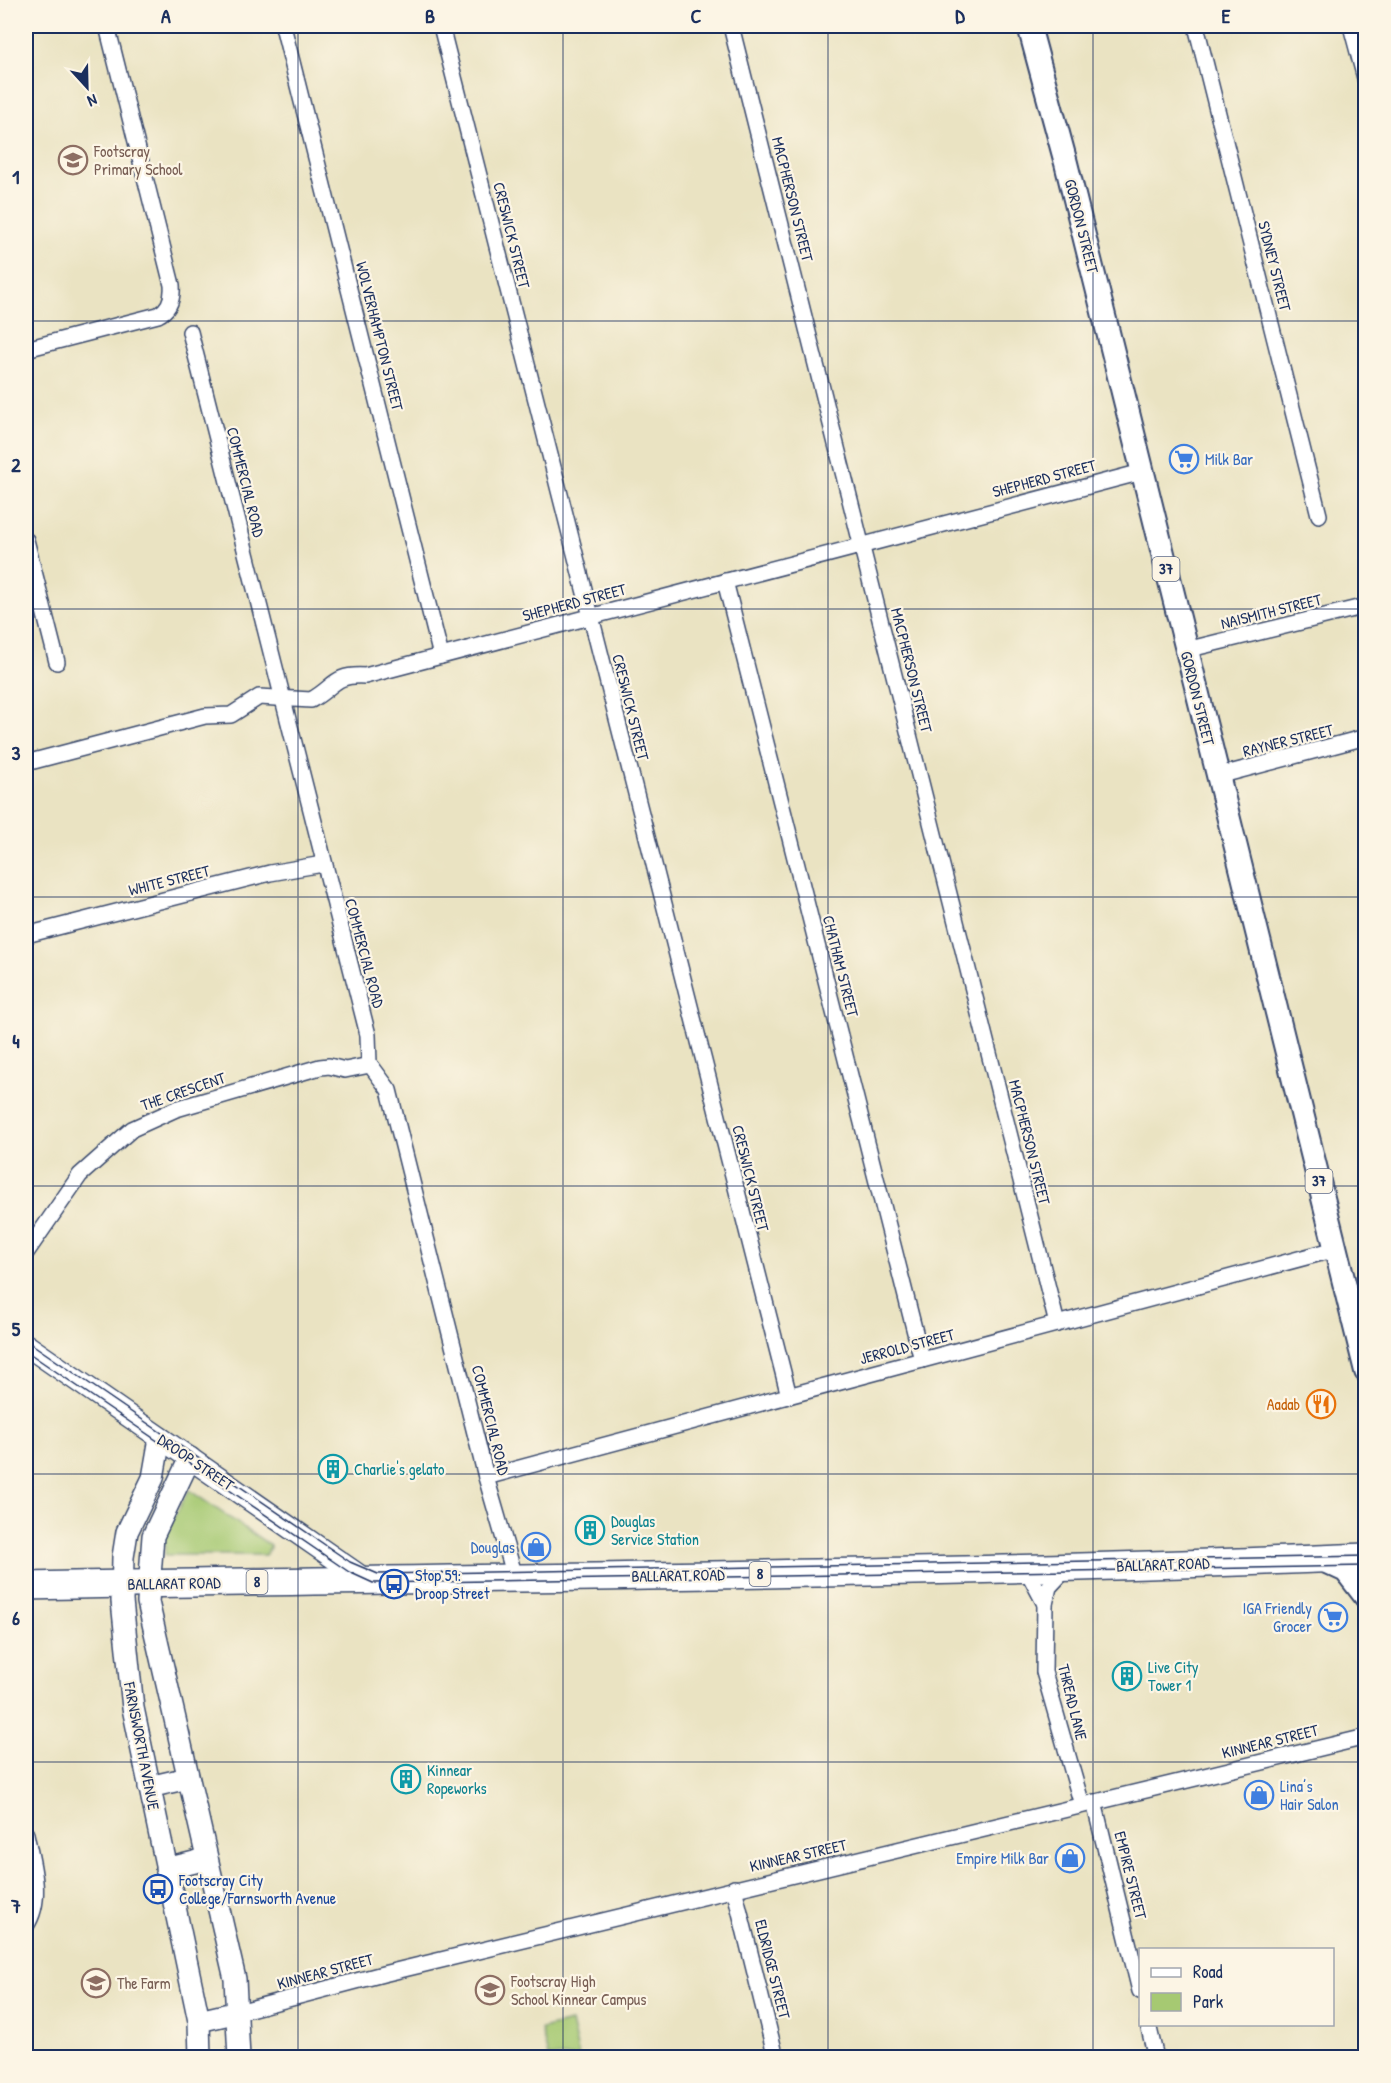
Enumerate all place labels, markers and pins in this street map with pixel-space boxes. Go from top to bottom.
place label: Footscray Primary School [93,140,183,180]
school or university icon: Footscray Primary School [57,144,89,176]
supermarket icon: Milk Bar [1168,443,1200,475]
place label: Milk Bar [1205,448,1253,470]
restaurant icon: Aadab [1305,1388,1337,1420]
place label: Aadab [1267,1393,1300,1415]
building icon: Charlie's gelato [317,1453,349,1485]
place label: Charlie's gelato [354,1458,445,1480]
place label: Douglas Service Station [611,1510,699,1550]
building icon: Douglas Service Station [574,1514,606,1546]
shop icon: Douglas [520,1531,552,1563]
place label: Douglas [471,1536,515,1558]
place label: Stop 59: Droop Street [415,1564,490,1604]
bus stop icon: Stop 59: Droop Street [378,1568,410,1600]
place label: IGA Friendly Grocer [1242,1597,1312,1637]
supermarket icon: IGA Friendly Grocer [1317,1601,1349,1633]
place label: Live City Tower 1 [1148,1656,1199,1696]
building icon: Live City Tower 1 [1111,1660,1143,1692]
place label: Kinnear Ropeworks [427,1759,487,1799]
building icon: Kinnear Ropeworks [390,1763,422,1795]
place label: Lina’s Hair Salon [1280,1775,1339,1815]
shop icon: Lina’s Hair Salon [1243,1779,1275,1811]
shop icon: Empire Milk Bar [1054,1842,1086,1874]
place label: Empire Milk Bar [956,1847,1049,1869]
place label: Footscray City College/Farnsworth Avenue [178,1869,337,1909]
bus stop icon: Footscray City College/Farnsworth Avenue [142,1873,174,1905]
school or university icon: The Farm [80,1967,112,1999]
place label: Footscray High School Kinnear Campus [510,1970,646,2010]
place label: The Farm [117,1972,171,1994]
school or university icon: Footscray High School Kinnear Campus [474,1974,506,2006]

